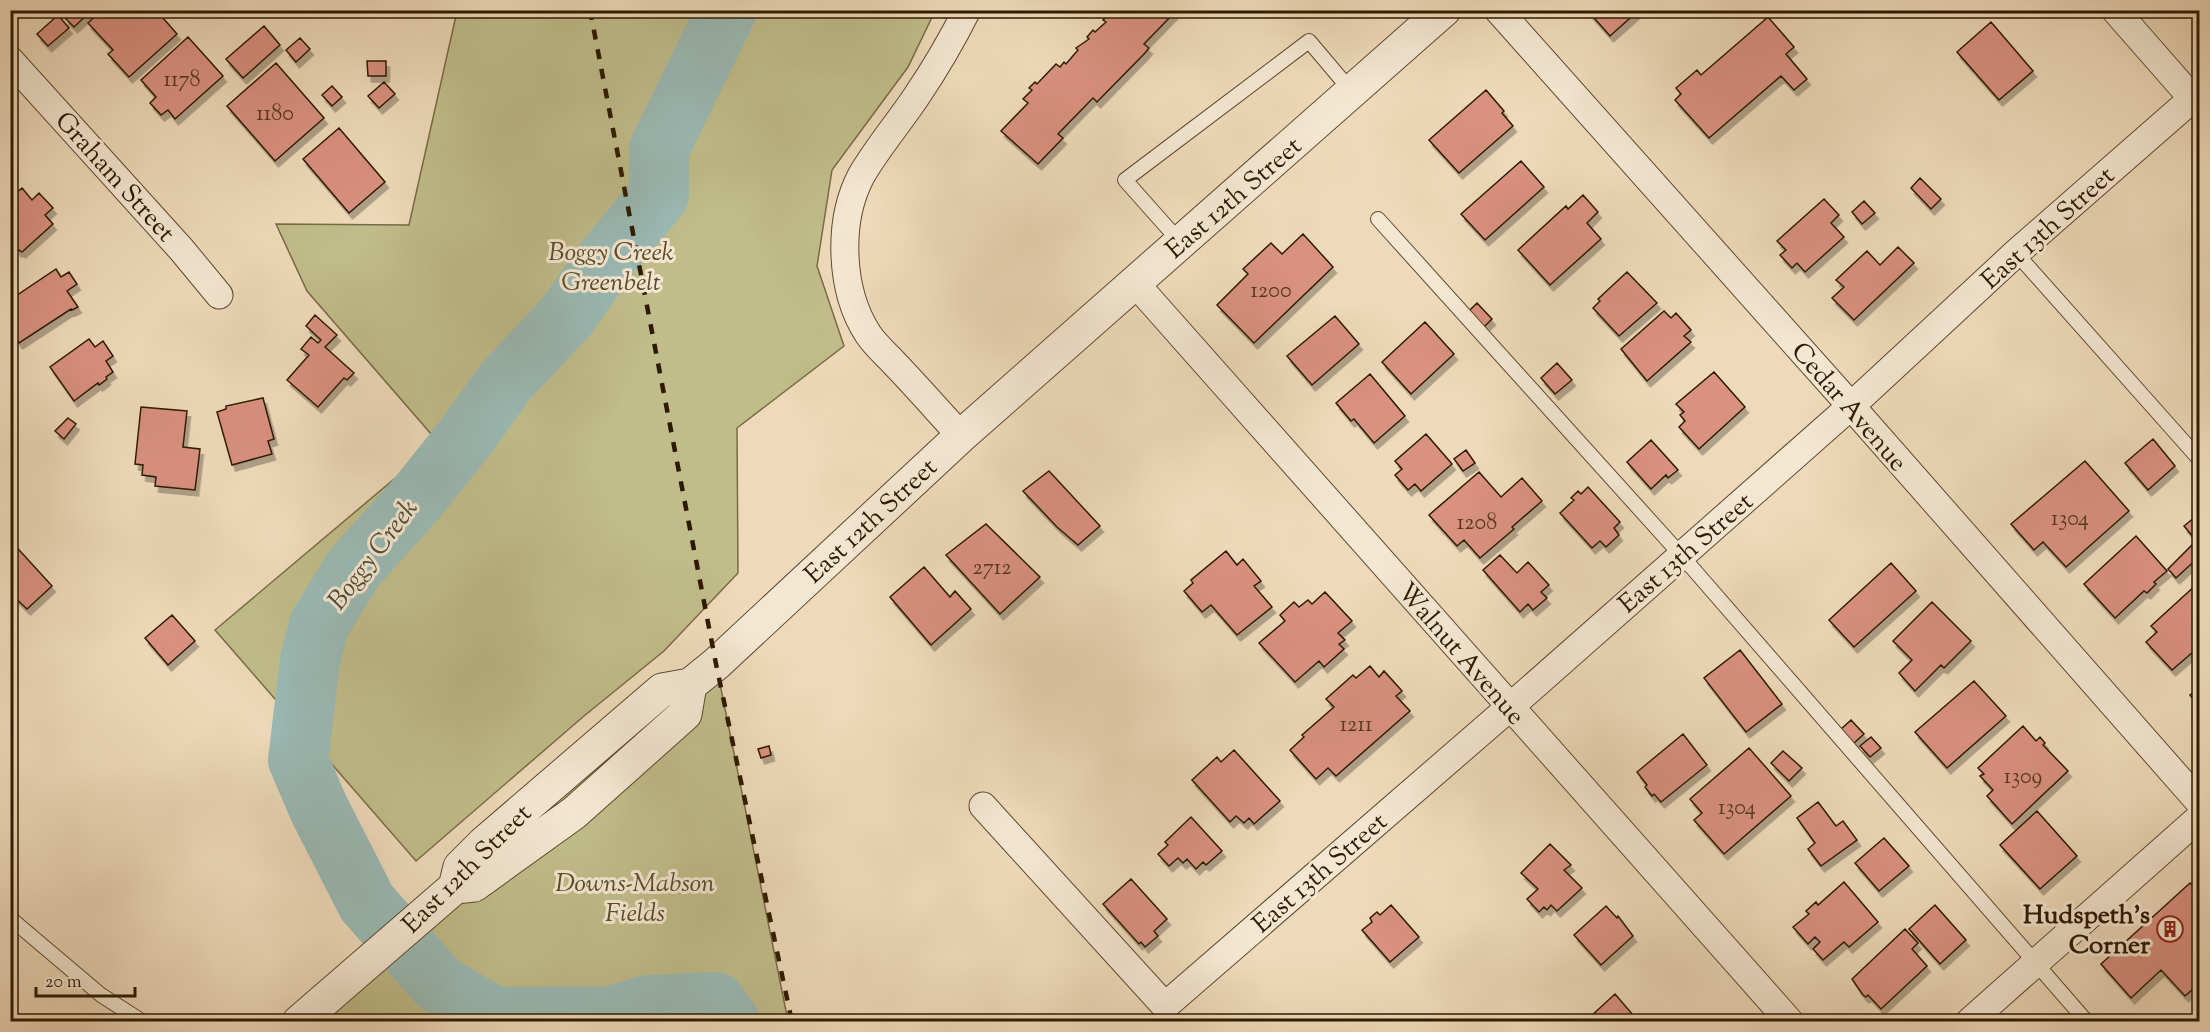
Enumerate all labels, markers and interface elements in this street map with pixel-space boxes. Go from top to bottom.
house number: 1178 [164,65,200,97]
house number: 1180 [256,99,294,131]
street label: Graham Street [45,104,183,251]
street label: East 12th Street [1158,129,1311,269]
street label: East 13th Street [1974,159,2124,299]
park label: Boggy Creek Greenbelt [548,235,674,302]
house number: 1200 [1250,276,1292,308]
street label: Cedar Avenue [1781,335,1915,480]
street label: East 12th Street [797,450,947,593]
street label: East 13th Street [1611,485,1762,623]
water label: Boggy Creek [319,492,429,619]
house number: 1304 [2051,504,2089,536]
house number: 1208 [1457,508,1497,540]
house number: 2712 [972,553,1012,585]
street label: Walnut Avenue [1388,575,1532,734]
house number: 1211 [1340,710,1373,742]
house number: 1309 [2004,762,2042,794]
house number: 1304 [1718,793,1756,825]
street label: East 12th Street [395,796,541,943]
street label: East 13th Street [1245,805,1396,943]
park label: Downs-Mabson Fields [555,866,715,933]
place label: Hudspeth's Corner [2023,898,2150,965]
building icon: Hudspeth's Corner [2155,914,2185,944]
scale bar [36,960,135,998]
text: 20 m [45,970,82,996]

